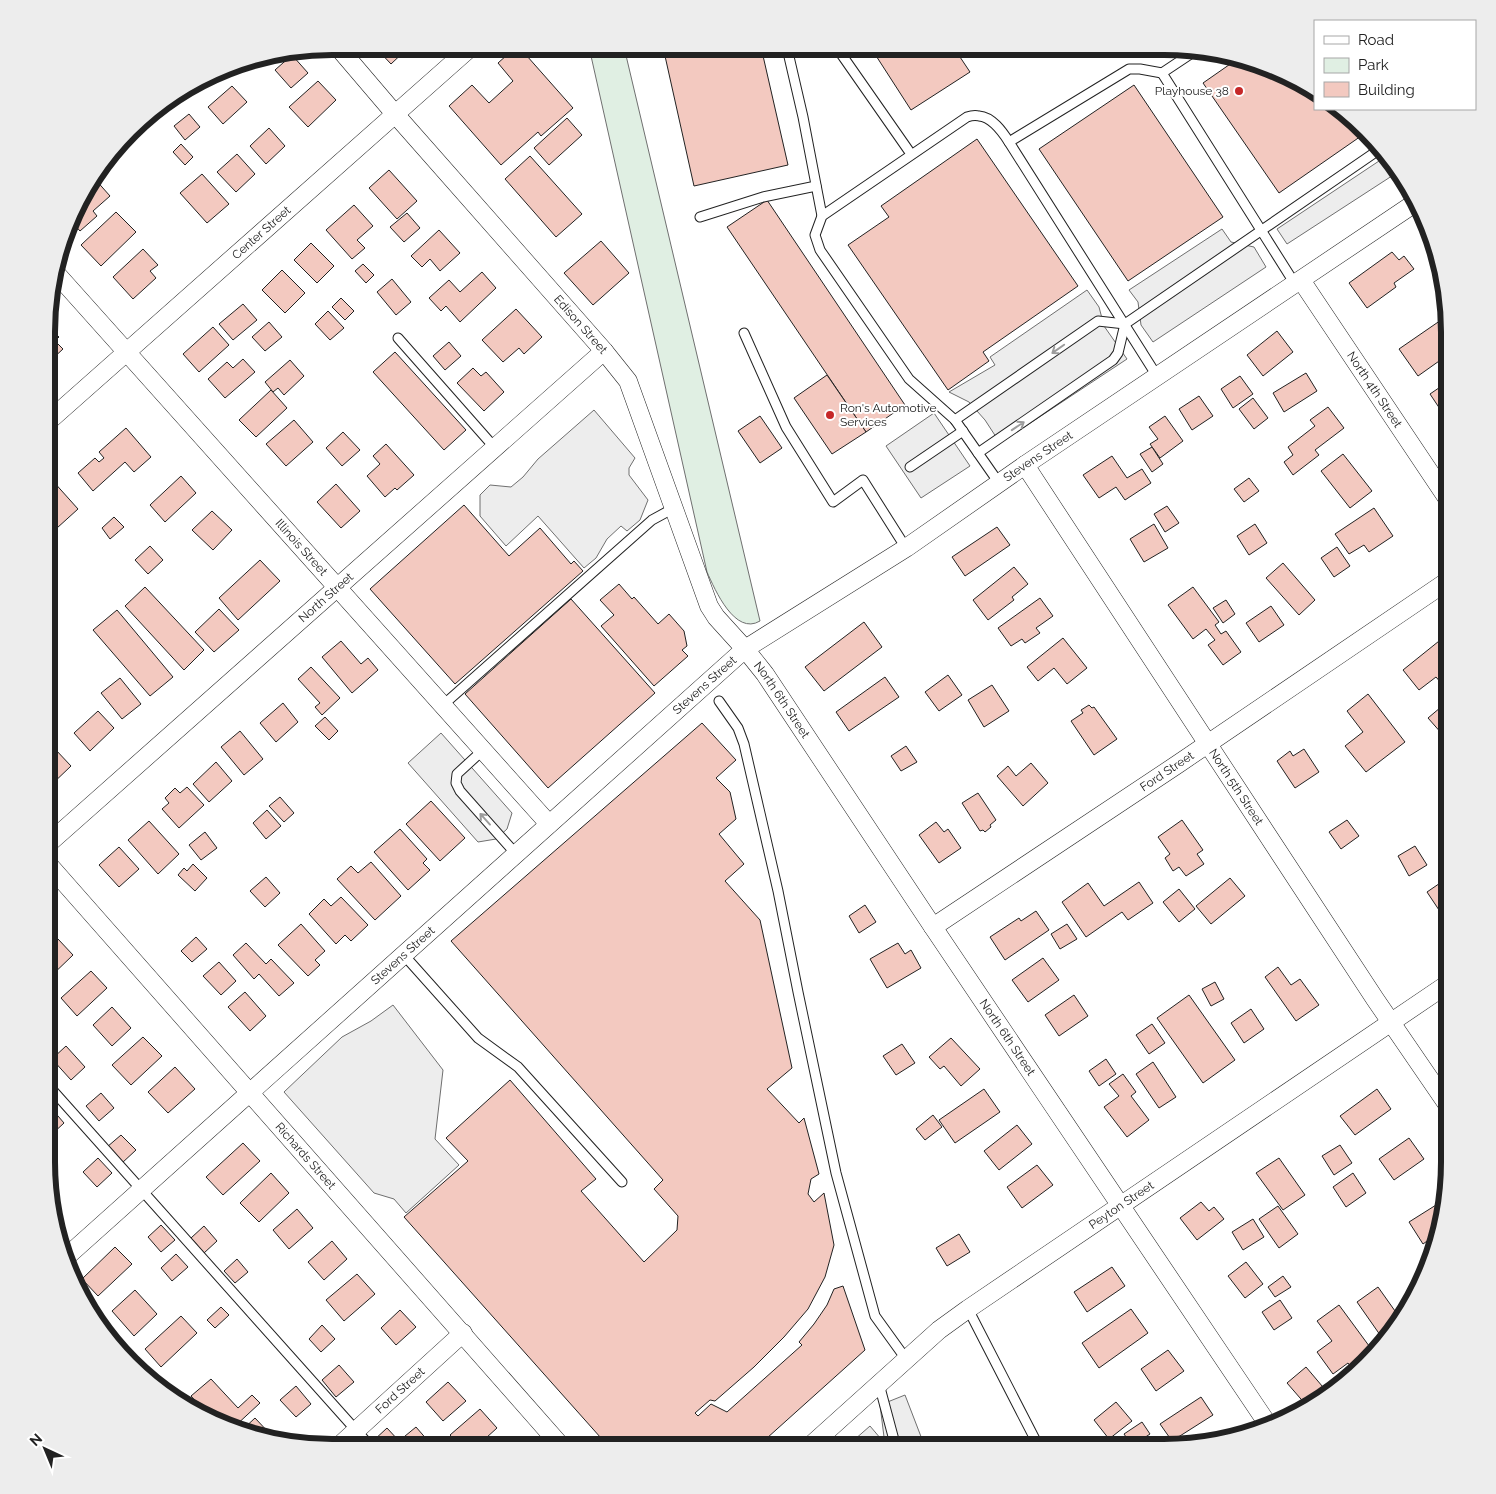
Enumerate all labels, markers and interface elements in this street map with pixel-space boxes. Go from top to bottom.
legend [1314,20,1476,110]
text: Road [1358,31,1394,49]
text: Park [1358,56,1389,74]
text: Building [1358,81,1415,99]
place label: Playhouse 38 [1155,84,1229,98]
marker: Playhouse 38 [1233,85,1245,97]
street label: Center Street [229,203,294,262]
street label: Edison Street [551,292,610,357]
one-way arrow [1051,344,1065,354]
street label: North 4th Street [1344,349,1405,430]
place label: Ron's Automotive Services [840,401,937,429]
marker: Ron's Automotive Services [824,409,836,421]
one-way arrow [1011,421,1025,431]
street label: Stevens Street [1001,428,1075,485]
street label: Illinois Street [273,516,330,579]
street label: North Street [296,570,356,625]
street label: Stevens Street [670,653,739,717]
street label: North 6th Street [751,659,813,741]
street label: North 5th Street [1206,746,1266,828]
street label: Ford Street [1137,748,1196,794]
one-way arrow [480,813,491,826]
street label: Stevens Street [368,923,438,987]
street label: North 6th Street [977,996,1038,1078]
street label: Richards Street [272,1120,339,1192]
street label: Peyton Street [1086,1178,1156,1232]
street label: Ford Street [373,1364,428,1416]
north arrow [20,1424,70,1474]
text: N [27,1430,45,1449]

